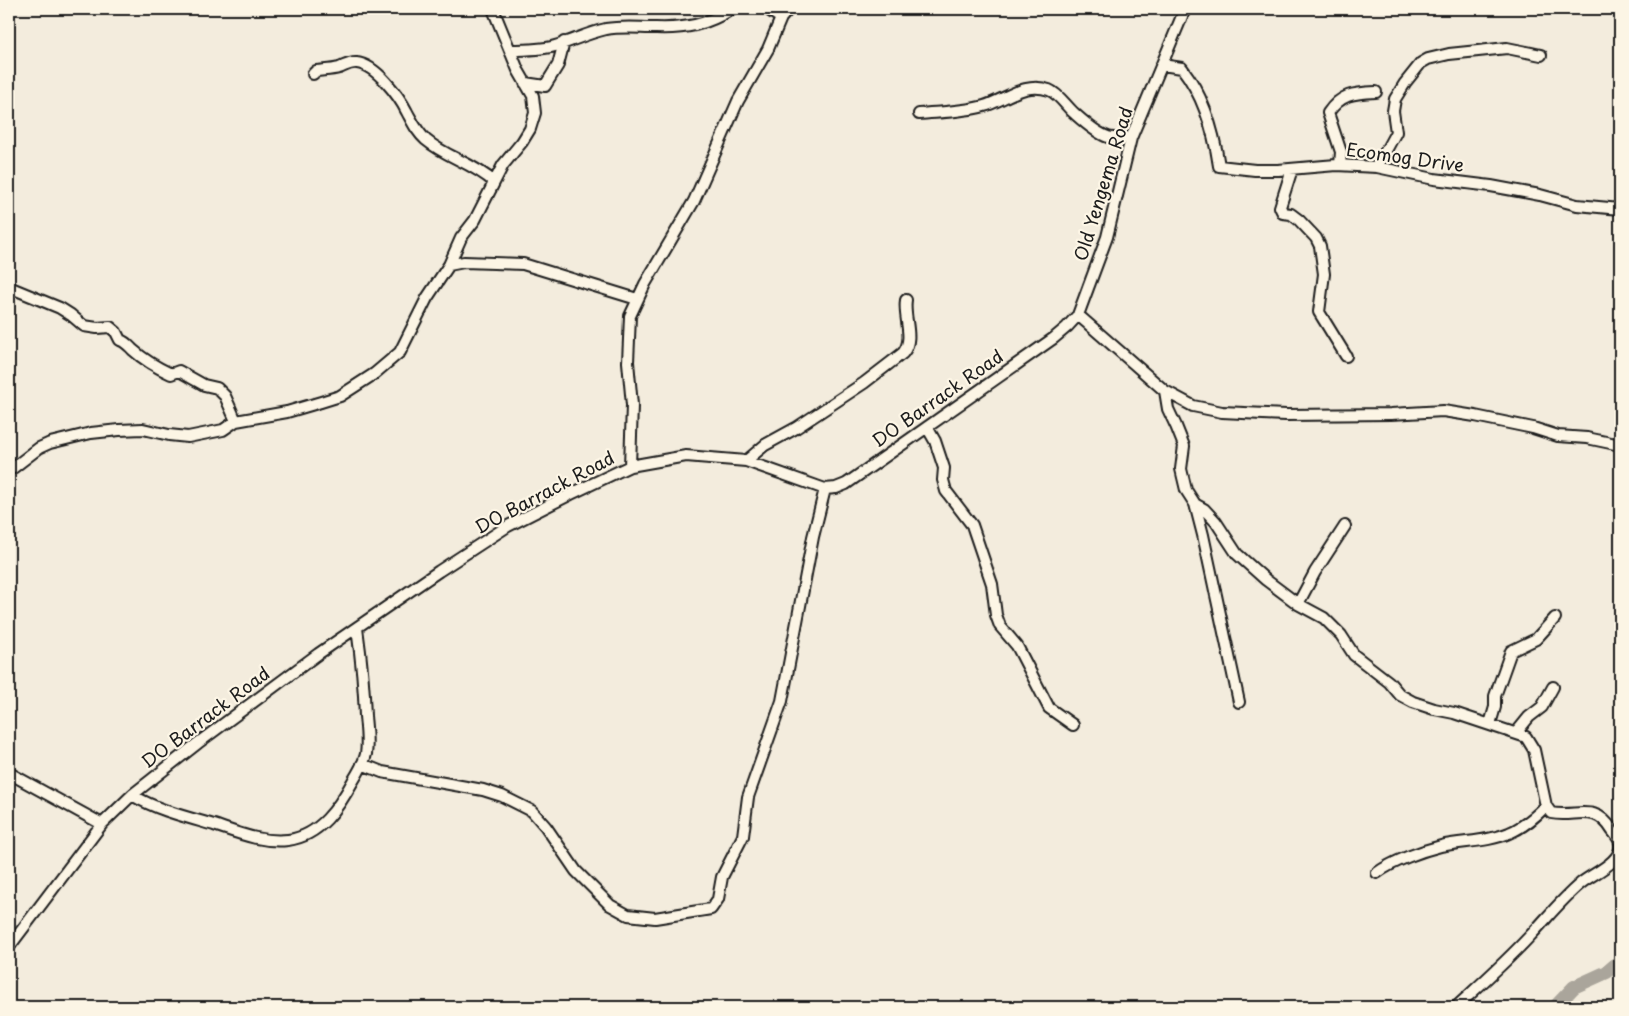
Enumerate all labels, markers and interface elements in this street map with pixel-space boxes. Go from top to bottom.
street label: Old Yengema Road [1066,103,1139,264]
street label: Ecomog Drive [1345,135,1466,178]
street label: DO Barrack Road [866,342,1008,453]
street label: DO Barrack Road [470,443,619,540]
street label: DO Barrack Road [135,659,275,774]

